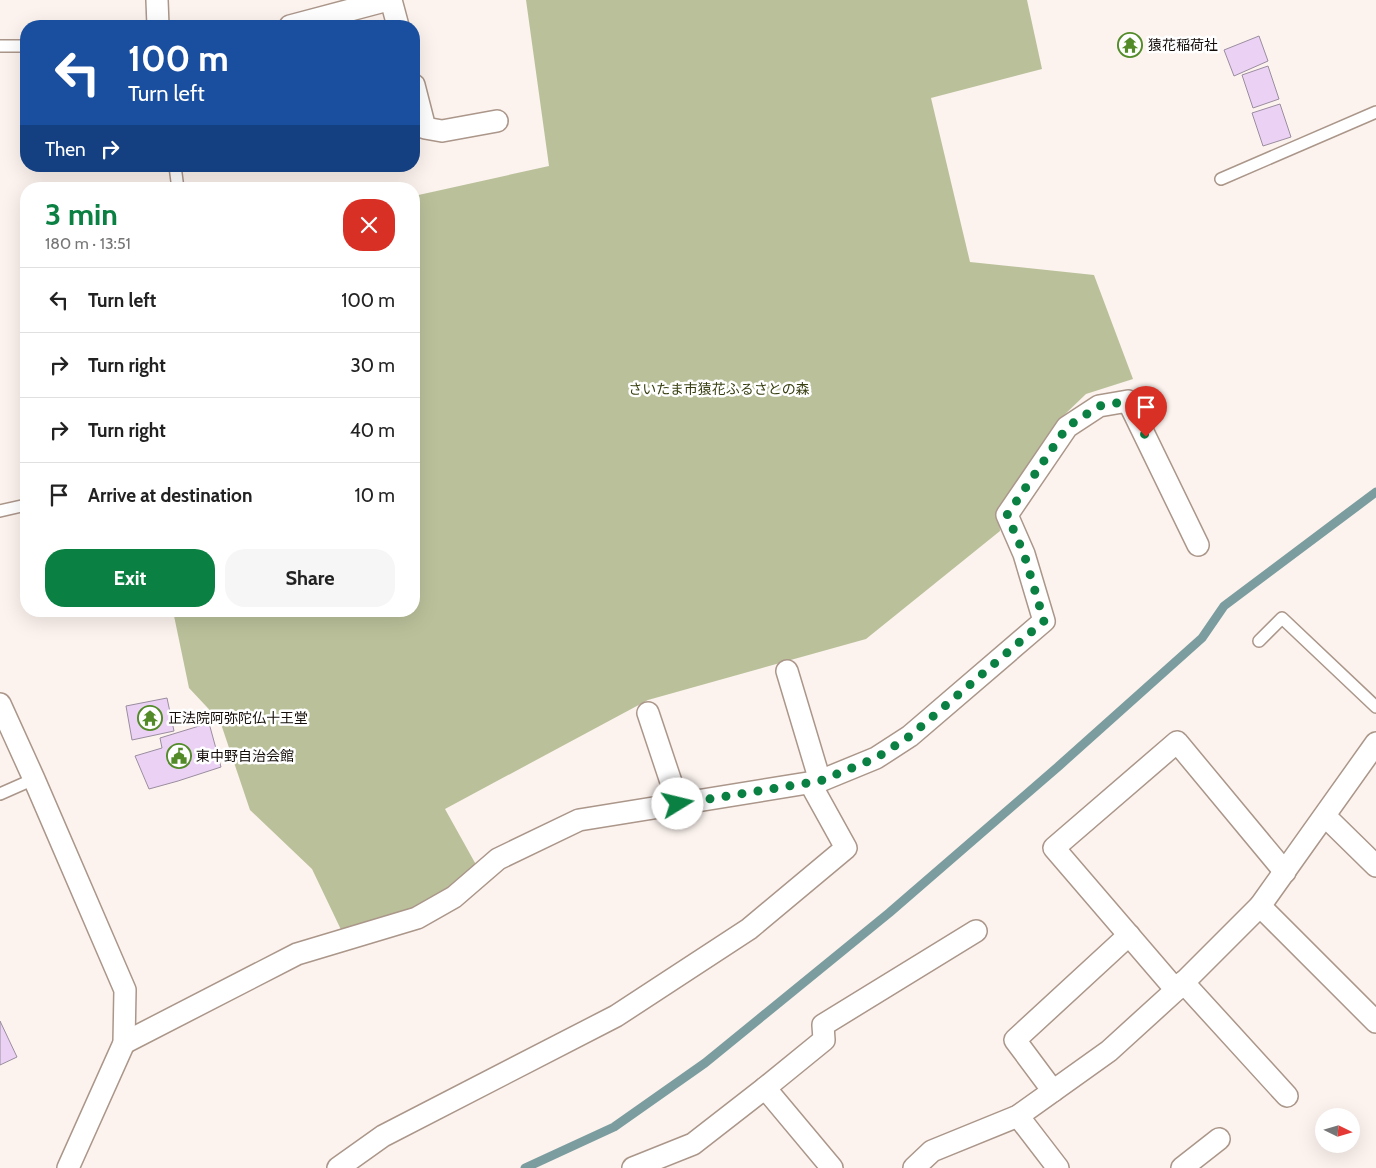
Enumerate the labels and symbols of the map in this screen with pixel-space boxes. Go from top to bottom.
temple icon: 猿花稲荷社 [1117,32,1143,58]
place label: 猿花稲荷社 [1148,36,1218,54]
park label: さいたま市猿花ふるさとの森 [628,380,810,398]
pin [1125,386,1167,437]
temple icon: 正法院阿弥陀仏十王堂 [137,705,163,731]
place label: 正法院阿弥陀仏十王堂 [168,709,308,727]
public building icon: 東中野自治会館 [166,743,192,769]
place label: 東中野自治会館 [196,747,294,765]
position arrow [651,777,703,829]
north arrow [1315,1108,1360,1152]

